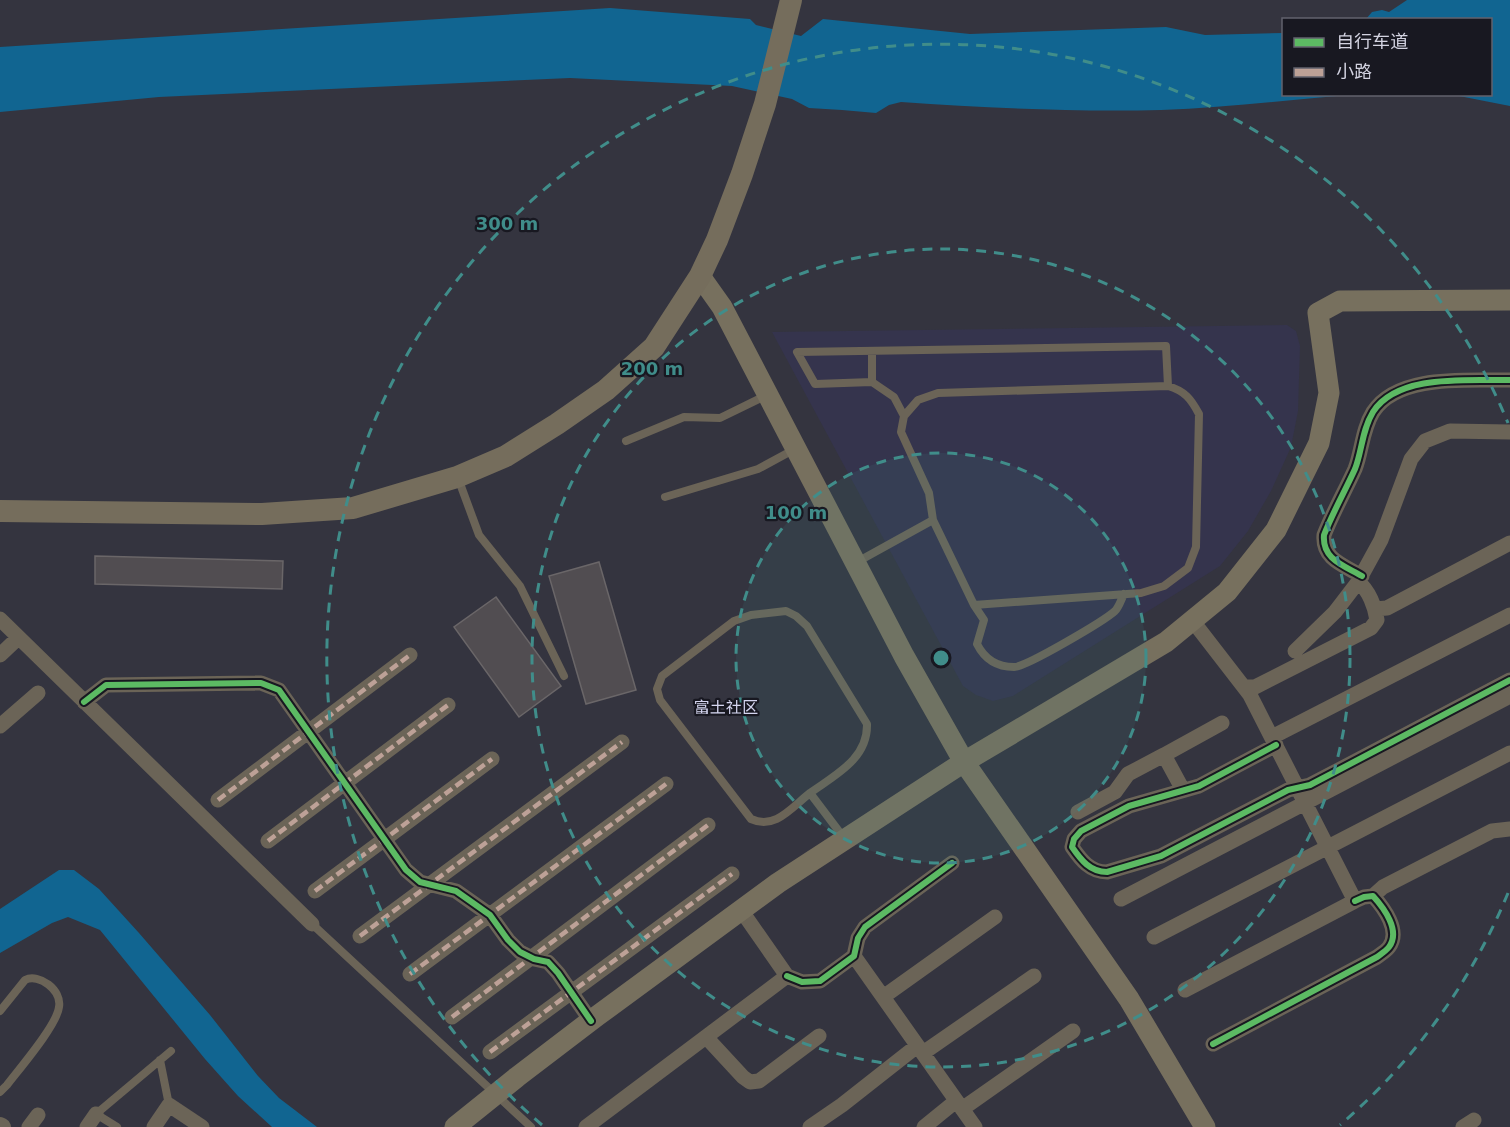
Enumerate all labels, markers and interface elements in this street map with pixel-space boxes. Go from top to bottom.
legend [1282,18,1492,96]
text: 自行车道 [1336,31,1408,52]
text: 小路 [1336,61,1372,82]
text: 300 m [476,213,538,234]
text: 200 m [621,358,683,379]
text: 100 m [765,502,827,523]
centre of rings [931,648,951,668]
district label: 富土社区 [694,698,758,717]

